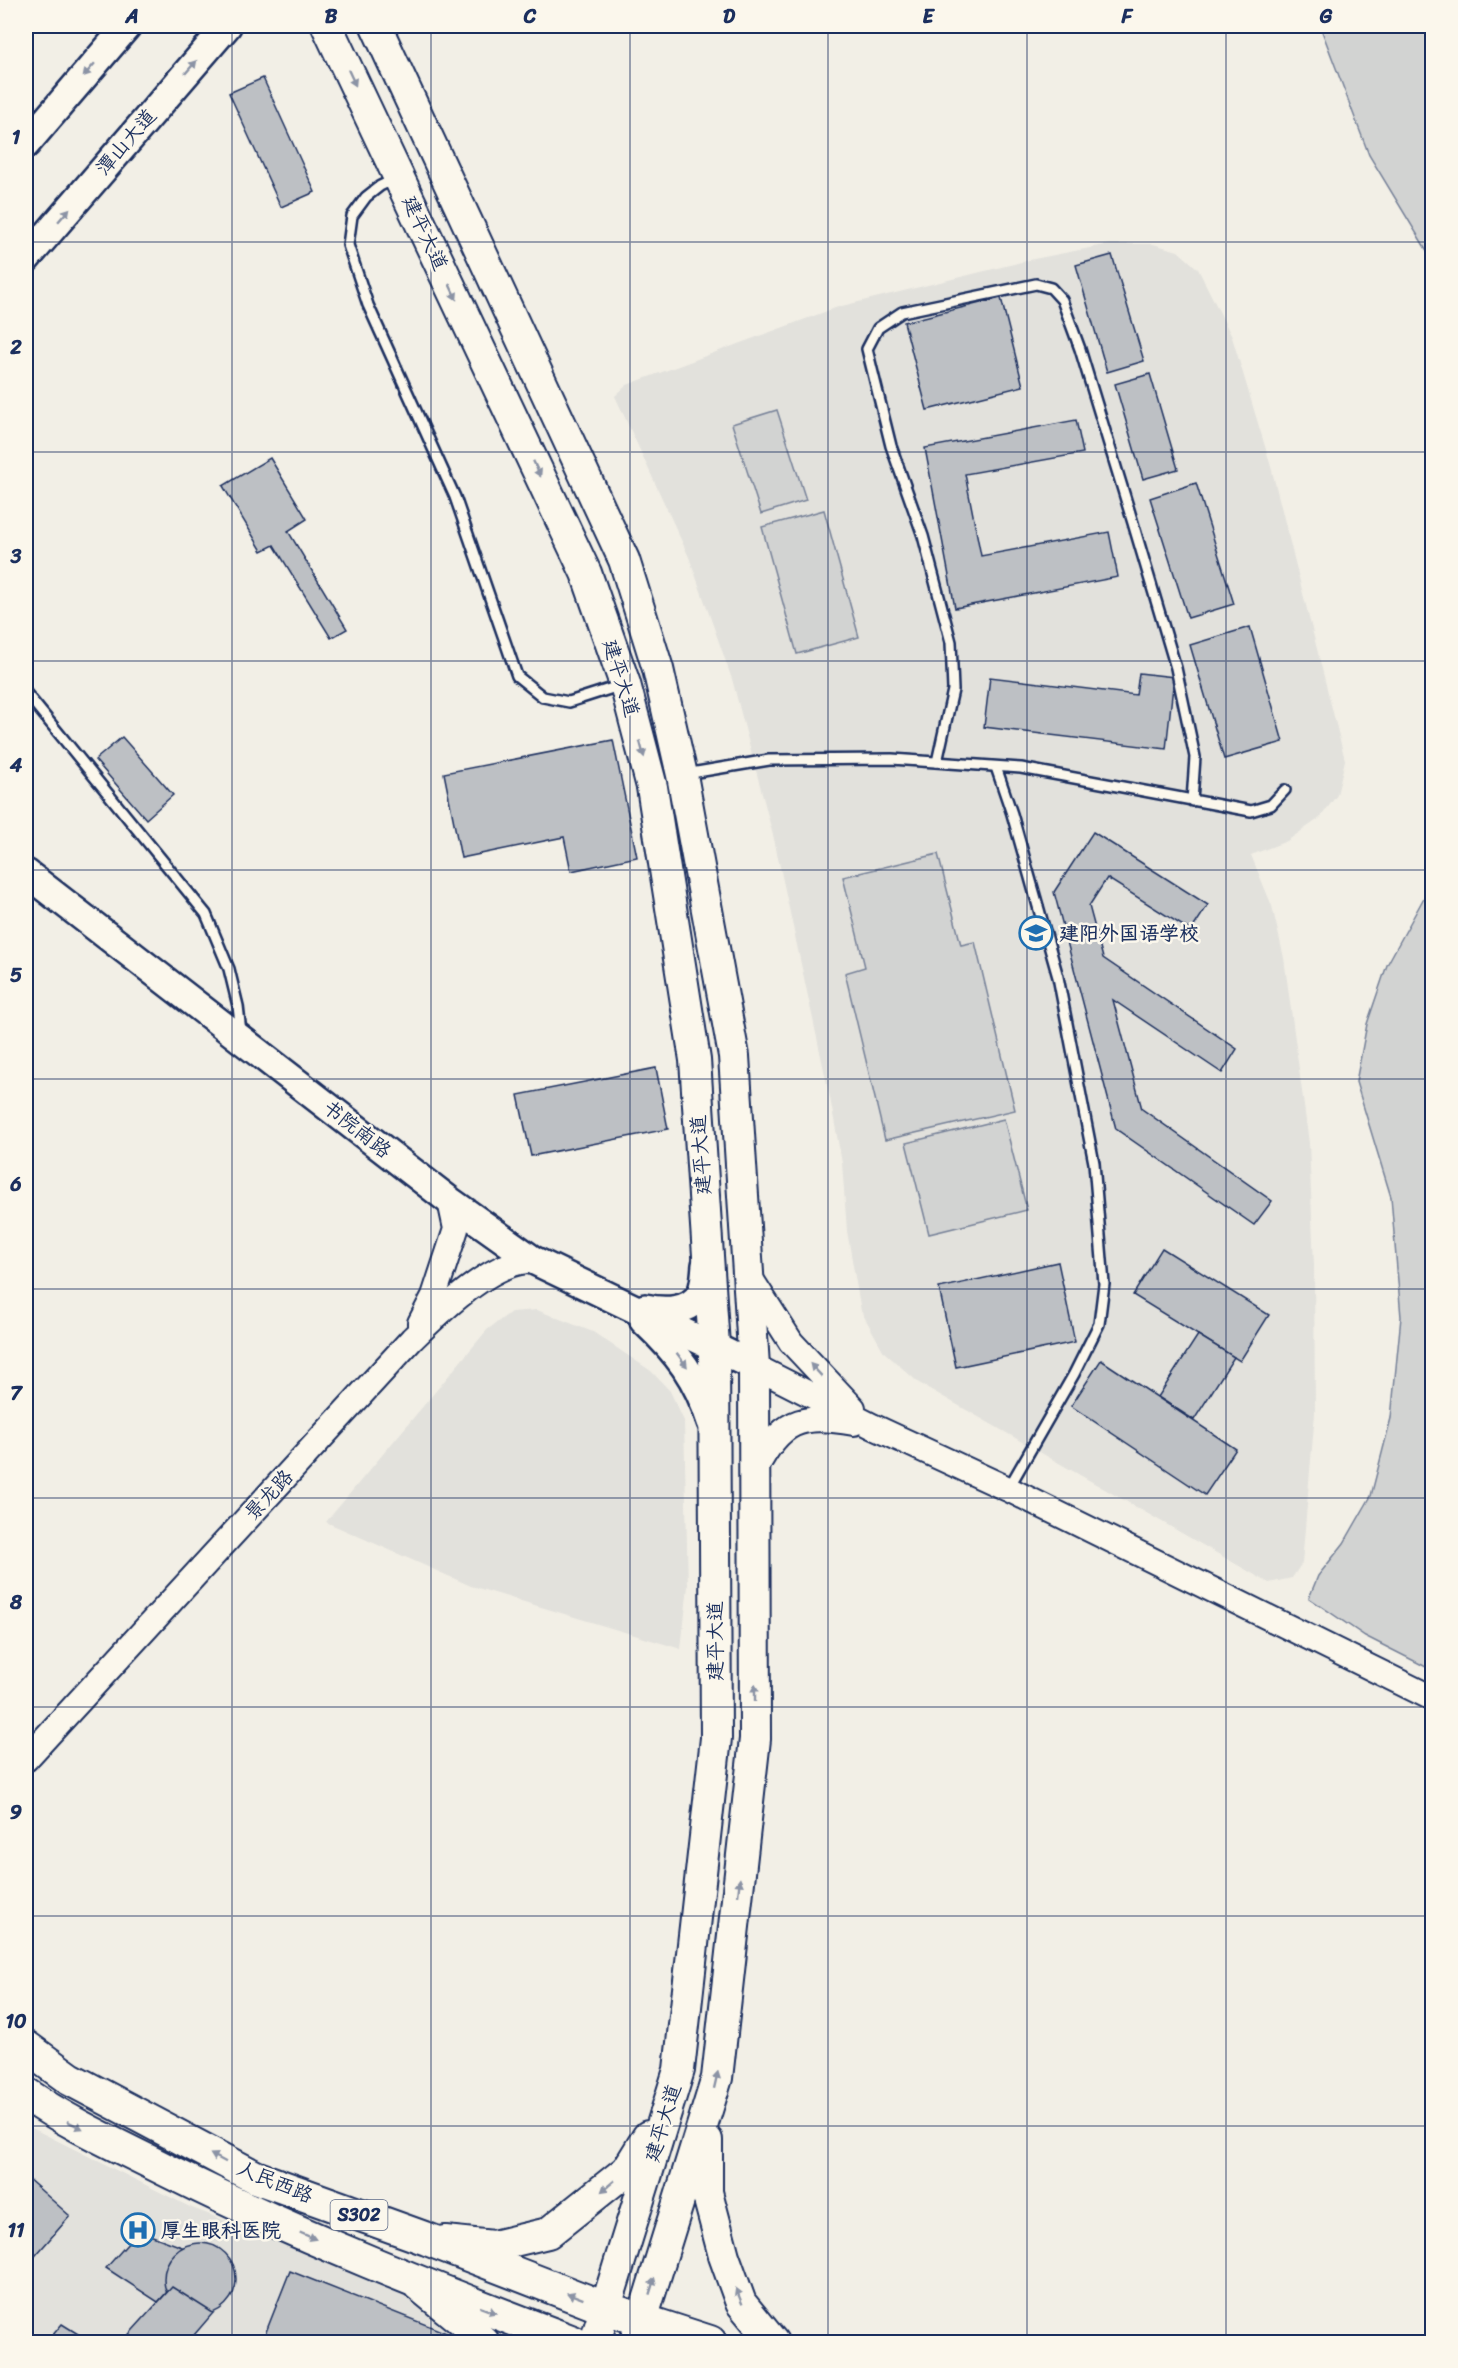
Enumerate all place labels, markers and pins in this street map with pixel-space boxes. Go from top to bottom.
school or university icon: 建阳外国语学校 [1018,915,1054,951]
place label: 建阳外国语学校 [1059,916,1199,951]
hospital icon: 厚生眼科医院 [120,2212,156,2248]
place label: 厚生眼科医院 [161,2213,281,2248]

